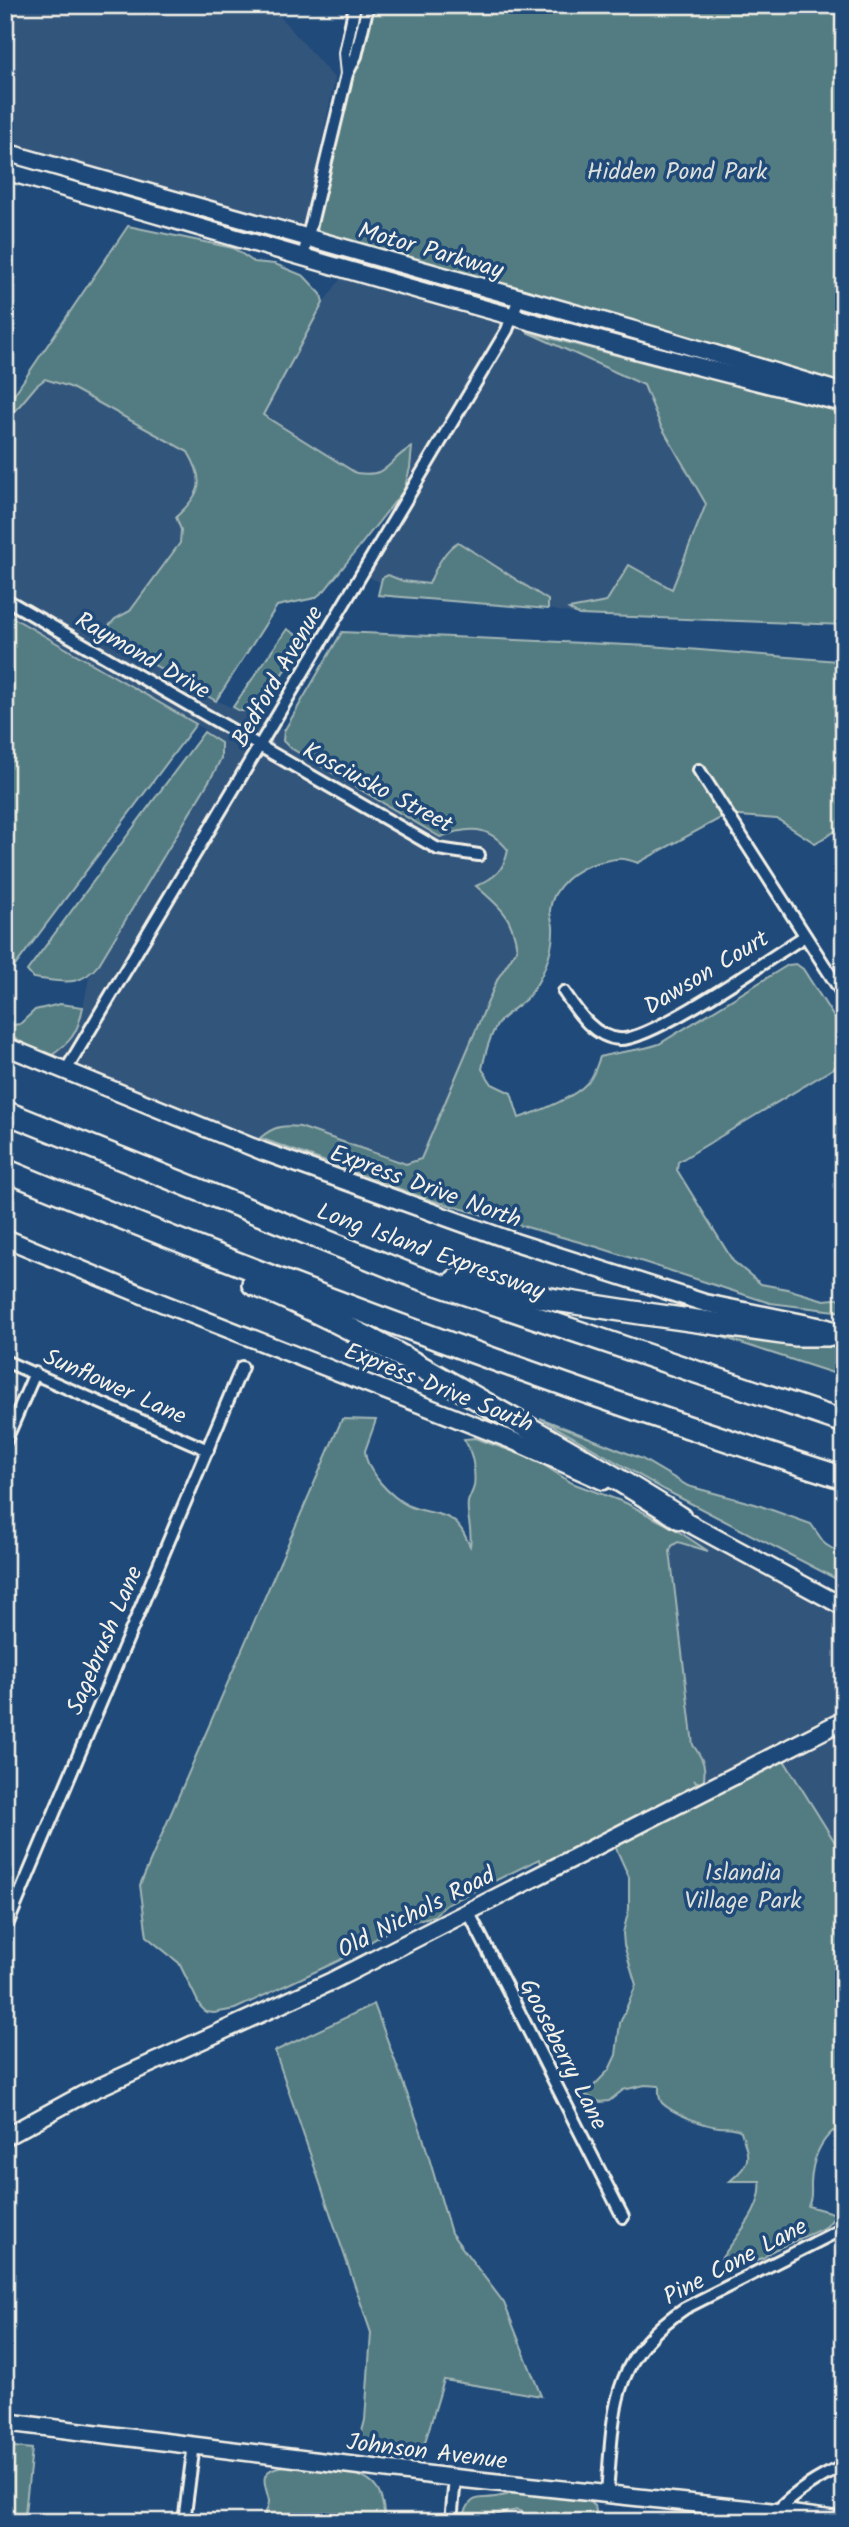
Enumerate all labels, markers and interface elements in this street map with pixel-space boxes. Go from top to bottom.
park label: Hidden Pond Park [587,153,768,192]
street label: Motor Parkway [353,212,509,291]
street label: Bedford Avenue [222,598,335,755]
street label: Raymond Drive [67,602,218,711]
street label: Kosciusko Street [295,732,460,845]
street label: Dawson Court [637,920,778,1026]
street label: Express Drive North [324,1135,527,1240]
street label: Long Island Expressway [311,1193,551,1312]
street label: Express Drive South [338,1333,539,1444]
street label: Sunflower Lane [36,1338,193,1436]
street label: Sagebrush Lane [56,1560,154,1721]
park label: Islandia Village Park [685,1854,802,1921]
street label: Old Nichols Road [331,1856,503,1970]
street label: Gooseberry Lane [508,1972,618,2137]
street label: Pine Cone Lane [657,2208,815,2317]
street label: Johnson Avenue [344,2423,510,2482]

